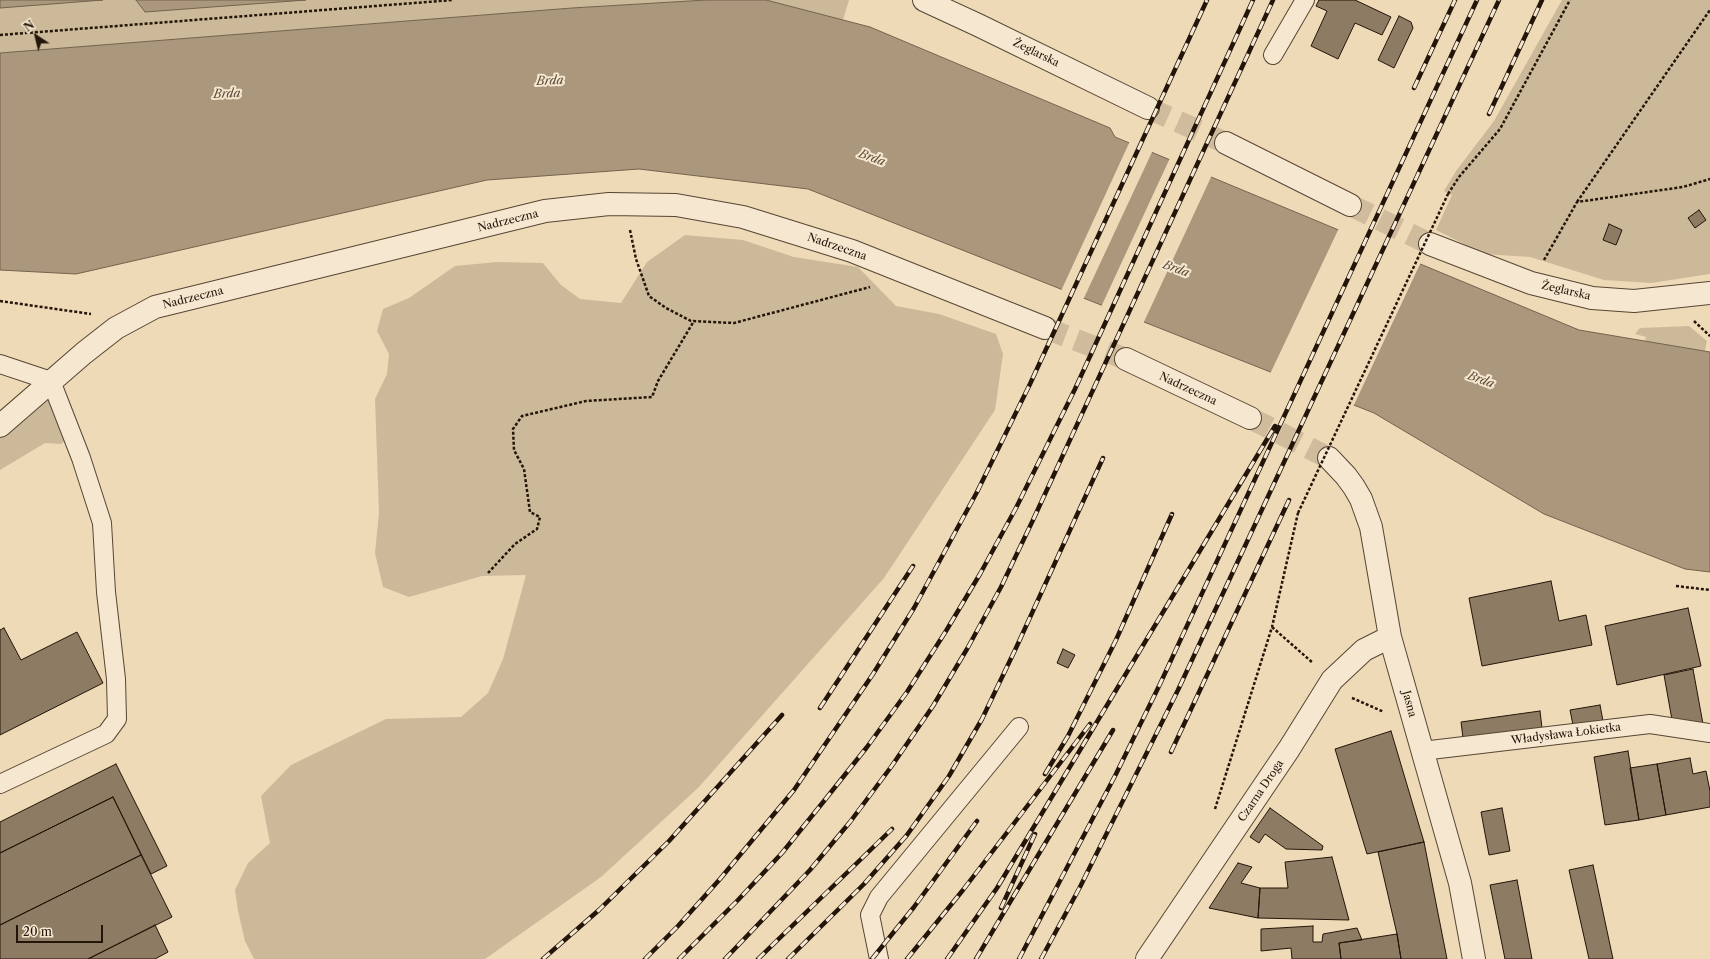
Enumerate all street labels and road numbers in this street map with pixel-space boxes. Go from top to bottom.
street label: Żeglarska [1011,36,1061,70]
street label: Nadrzeczna [476,207,540,235]
street label: Nadrzeczna [806,231,868,263]
street label: Żeglarska [1540,279,1592,303]
street label: Nadrzeczna [161,284,225,312]
street label: Nadrzeczna [1157,370,1219,408]
street label: Jasna [1399,689,1419,719]
street label: Władysława Łokietka [1510,721,1622,747]
street label: Czarna Droga [1235,757,1287,825]

